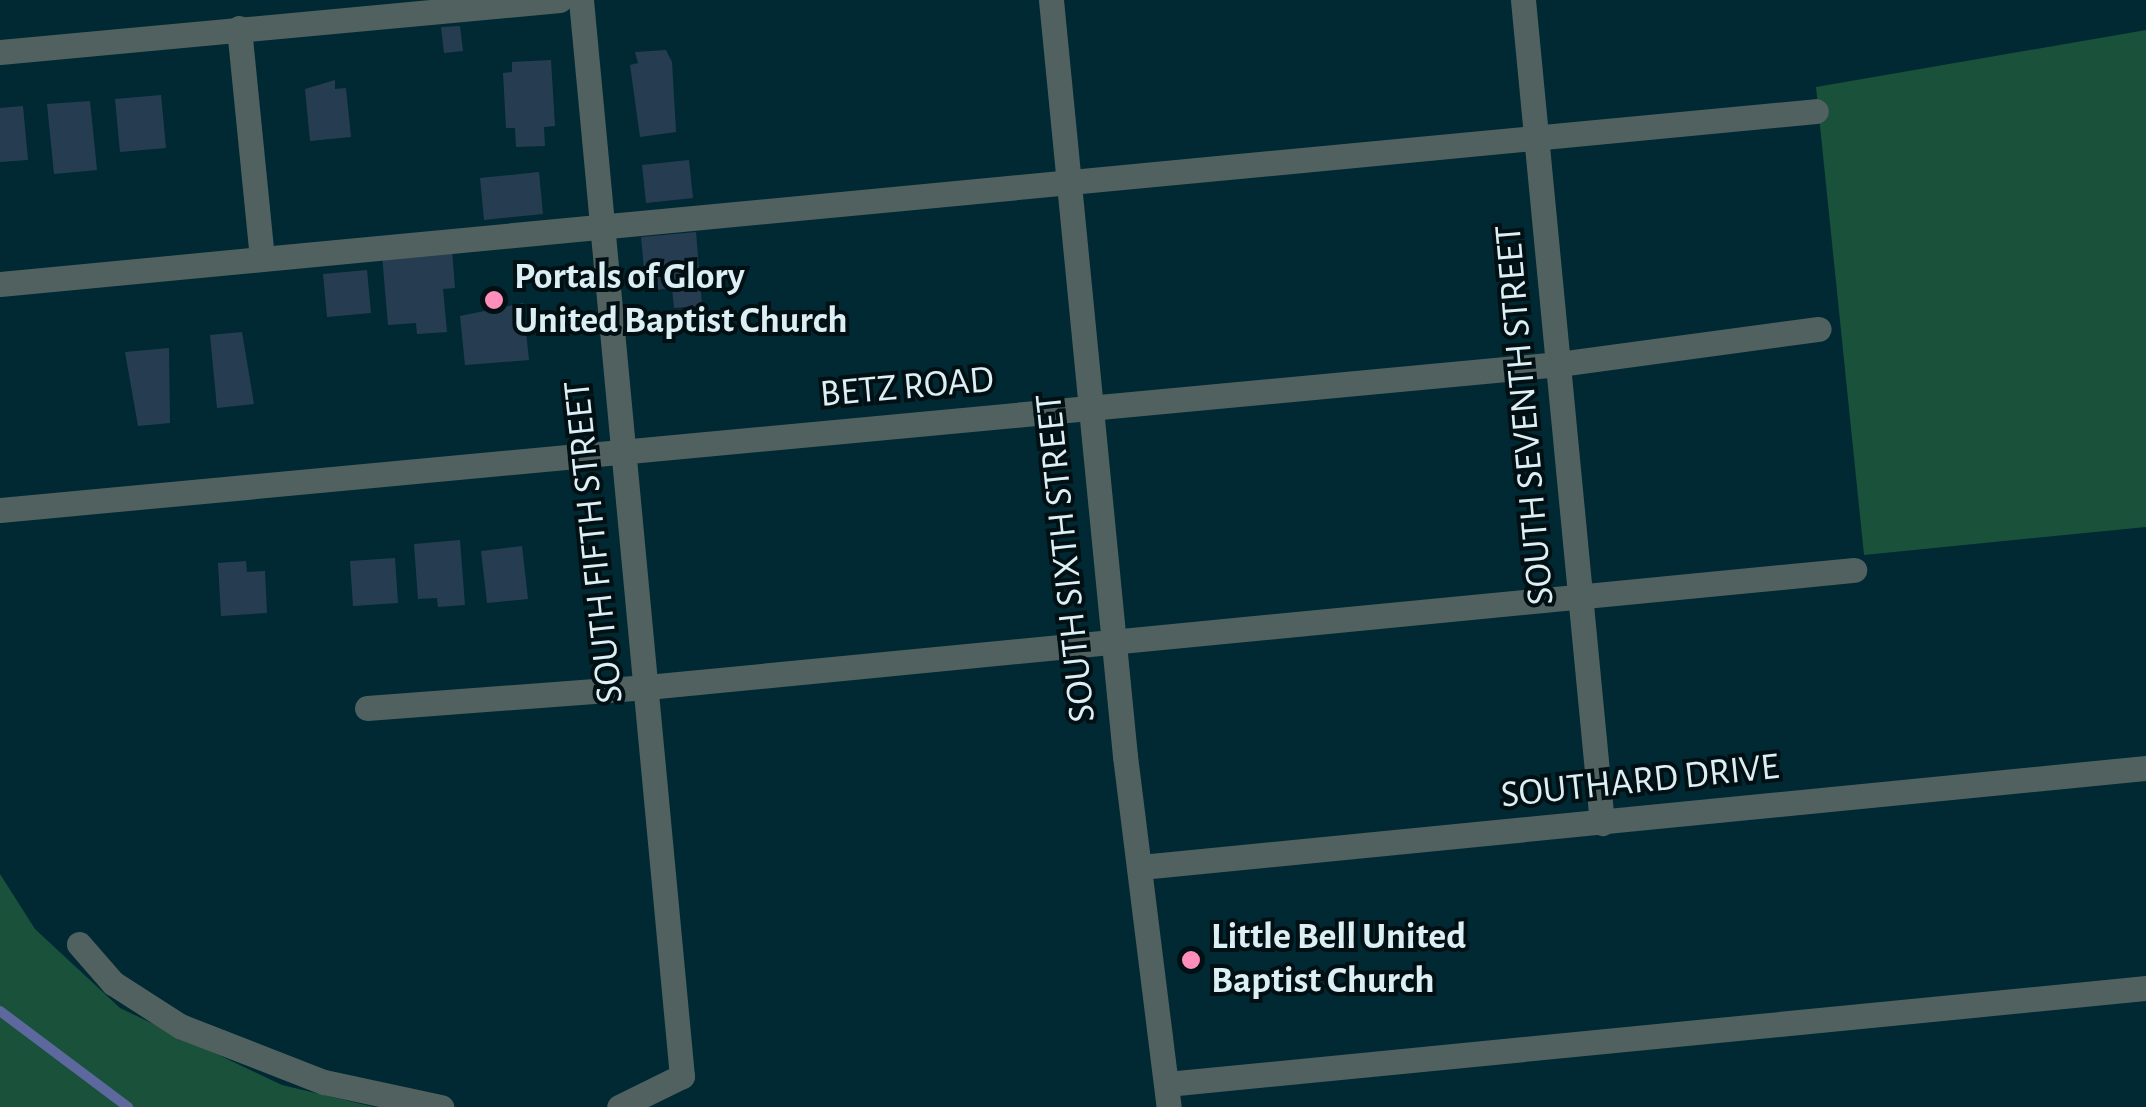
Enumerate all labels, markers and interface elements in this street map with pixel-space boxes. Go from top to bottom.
street label: SOUTH SEVENTH STREET [1487,223,1565,607]
place label: Portals of Glory United Baptist Church [514,255,847,344]
marker: Portals of Glory United Baptist Church [483,289,505,311]
street label: BETZ ROAD [818,358,996,418]
street label: SOUTH FIFTH STREET [555,379,635,705]
street label: SOUTH SIXTH STREET [1027,391,1107,725]
street label: SOUTHARD DRIVE [1499,745,1781,819]
place label: Little Bell United Baptist Church [1211,915,1466,1004]
marker: Little Bell United Baptist Church [1180,949,1202,971]

